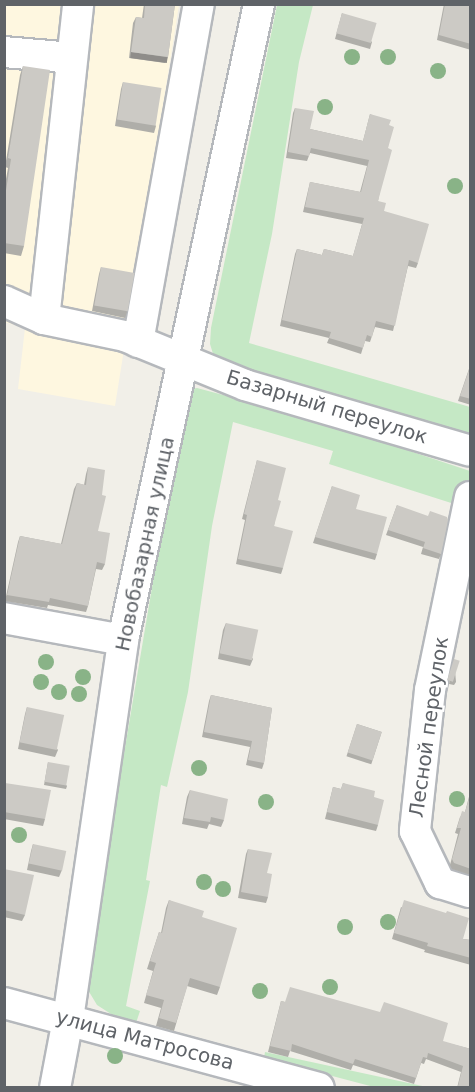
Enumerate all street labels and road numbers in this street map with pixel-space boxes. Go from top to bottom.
street label: Базарный переулок [224,365,430,449]
street label: Новобазарная улица [111,435,179,653]
street label: Лесной переулок [404,635,454,819]
street label: улица Матросова [53,1005,237,1075]

